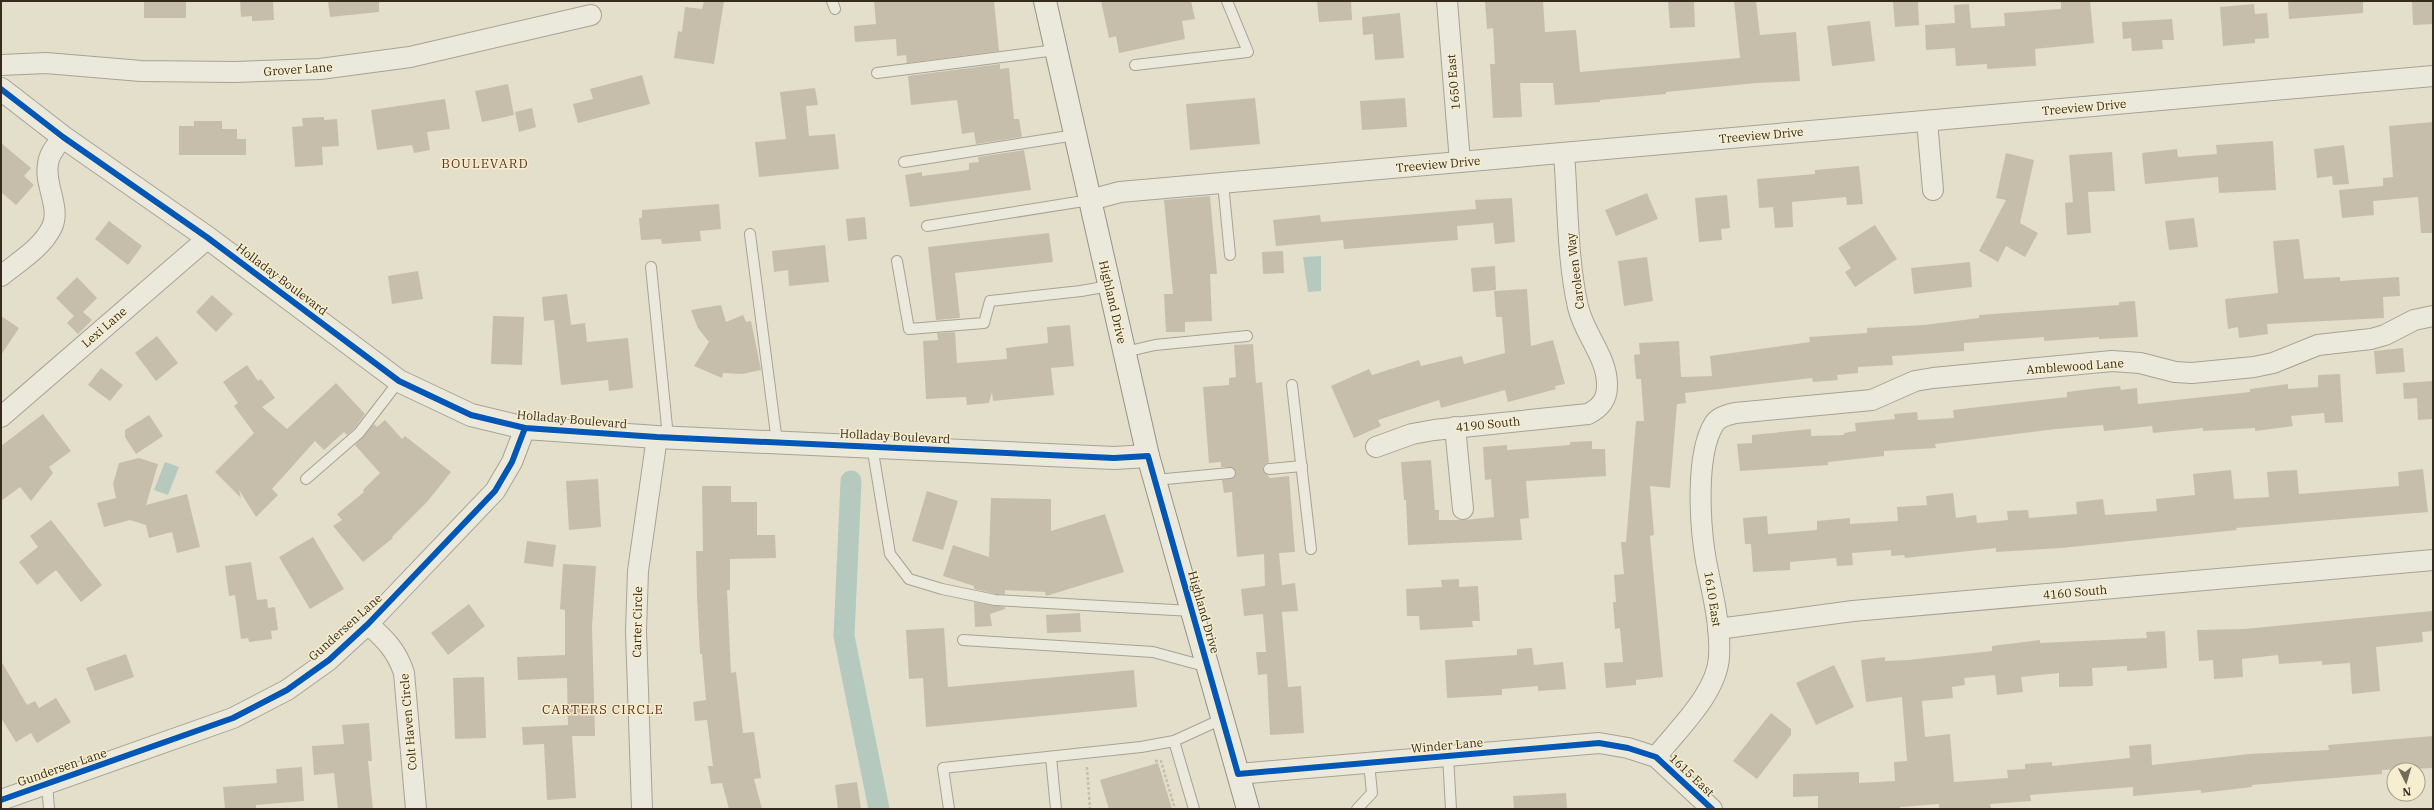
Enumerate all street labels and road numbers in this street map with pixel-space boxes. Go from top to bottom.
street label: 1650 East [1443,54,1463,110]
street label: Grover Lane [263,59,333,79]
street label: Treeview Drive [2041,96,2127,118]
street label: Treeview Drive [1718,124,1804,146]
street label: Treeview Drive [1395,153,1481,175]
street label: Caroleen Way [1563,231,1587,310]
street label: Holladay Boulevard [233,240,331,318]
street label: Highland Drive [1096,259,1130,345]
street label: Lexi Lane [79,303,129,351]
street label: Amblewood Lane [2026,355,2124,377]
street label: Holladay Boulevard [516,407,628,431]
street label: 4190 South [1455,413,1521,435]
street label: Holladay Boulevard [839,426,951,446]
street label: Highland Drive [1185,569,1223,655]
street label: 1610 East [1701,570,1725,628]
street label: 4160 South [2042,582,2108,602]
street label: Carter Circle [629,586,645,658]
street label: Gundersen Lane [305,590,385,664]
street label: Colt Haven Circle [396,673,420,771]
street label: Winder Lane [1410,734,1484,756]
street label: Gundersen Lane [15,745,109,789]
street label: 1615 East [1666,750,1718,800]

